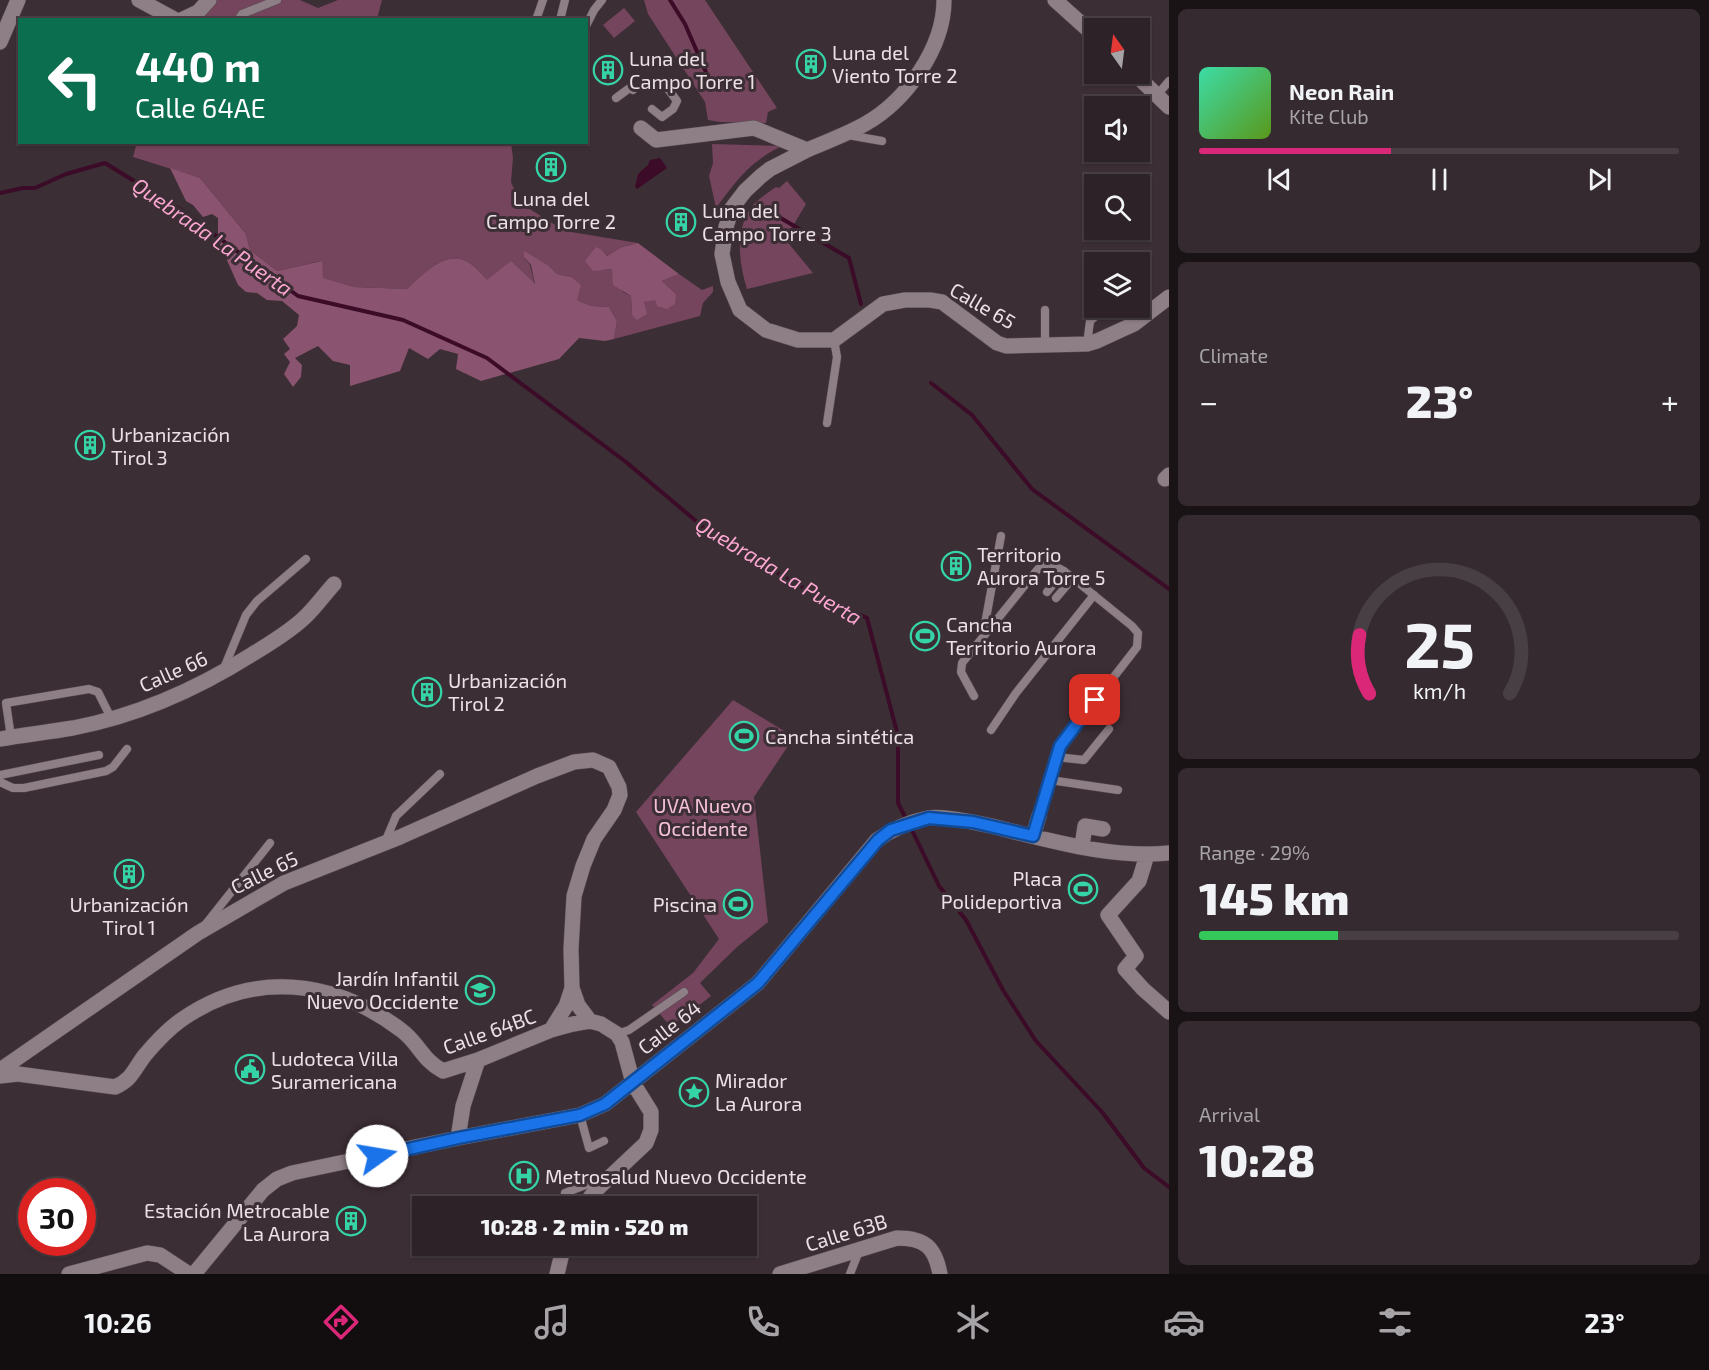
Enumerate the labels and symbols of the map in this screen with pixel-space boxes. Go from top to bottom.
north arrow [1084,18,1150,84]
place label: Luna del Viento Torre 2 [832,40,957,87]
place label: Luna del Campo Torre 1 [629,46,756,93]
building icon: Luna del Viento Torre 2 [795,48,827,80]
building icon: Luna del Campo Torre 1 [592,54,624,86]
building icon: Luna del Campo Torre 2 [535,151,567,183]
water label: Quebrada La Puerta [128,171,298,301]
place label: Luna del Campo Torre 2 [486,186,616,233]
place label: Luna del Campo Torre 3 [702,198,832,245]
building icon: Luna del Campo Torre 3 [665,206,697,238]
street label: Calle 65 [946,277,1020,333]
place label: Urbanización Tirol 3 [111,422,230,469]
building icon: Urbanización Tirol 3 [74,429,106,461]
water label: Quebrada La Puerta [691,511,867,630]
place label: Territorio Aurora Torre 5 [977,542,1105,589]
building icon: Territorio Aurora Torre 5 [940,550,972,582]
place label: Cancha Territorio Aurora [946,612,1096,659]
sports icon: Cancha Territorio Aurora [909,620,941,652]
street label: Calle 66 [135,645,211,697]
place label: Urbanización Tirol 2 [448,668,567,715]
pin [1069,674,1120,725]
building icon: Urbanización Tirol 2 [411,676,443,708]
sports icon: Cancha sintética [728,720,760,752]
place label: Cancha sintética [765,724,914,748]
park label: UVA Nuevo Occidente [653,793,753,840]
street label: Calle 65 [227,846,301,898]
building icon: Urbanización Tirol 1 [113,858,145,890]
place label: Placa Polideportiva [941,866,1062,913]
sports icon: Placa Polideportiva [1067,873,1099,905]
sports icon: Piscina [722,888,754,920]
place label: Urbanización Tirol 1 [69,892,189,939]
place label: Piscina [653,892,717,916]
place label: Jardín Infantil Nuevo Occidente [307,966,459,1013]
school or university icon: Jardín Infantil Nuevo Occidente [464,974,496,1006]
street label: Calle 64 [633,995,705,1059]
street label: Calle 64BC [439,1003,539,1059]
place label: Ludoteca Villa Suramericana [271,1046,399,1093]
public building icon: Ludoteca Villa Suramericana [234,1053,266,1085]
place label: Mirador La Aurora [715,1068,802,1115]
place icon: Mirador La Aurora [678,1076,710,1108]
position arrow [345,1124,409,1188]
hospital icon: Metrosalud Nuevo Occidente [508,1160,540,1192]
place label: Metrosalud Nuevo Occidente [545,1164,807,1188]
speed limit sign: 30 [18,1178,96,1256]
place label: Estación Metrocable La Aurora [144,1198,330,1245]
building icon: Estación Metrocable La Aurora [335,1205,367,1237]
street label: Calle 63B [802,1208,890,1256]

